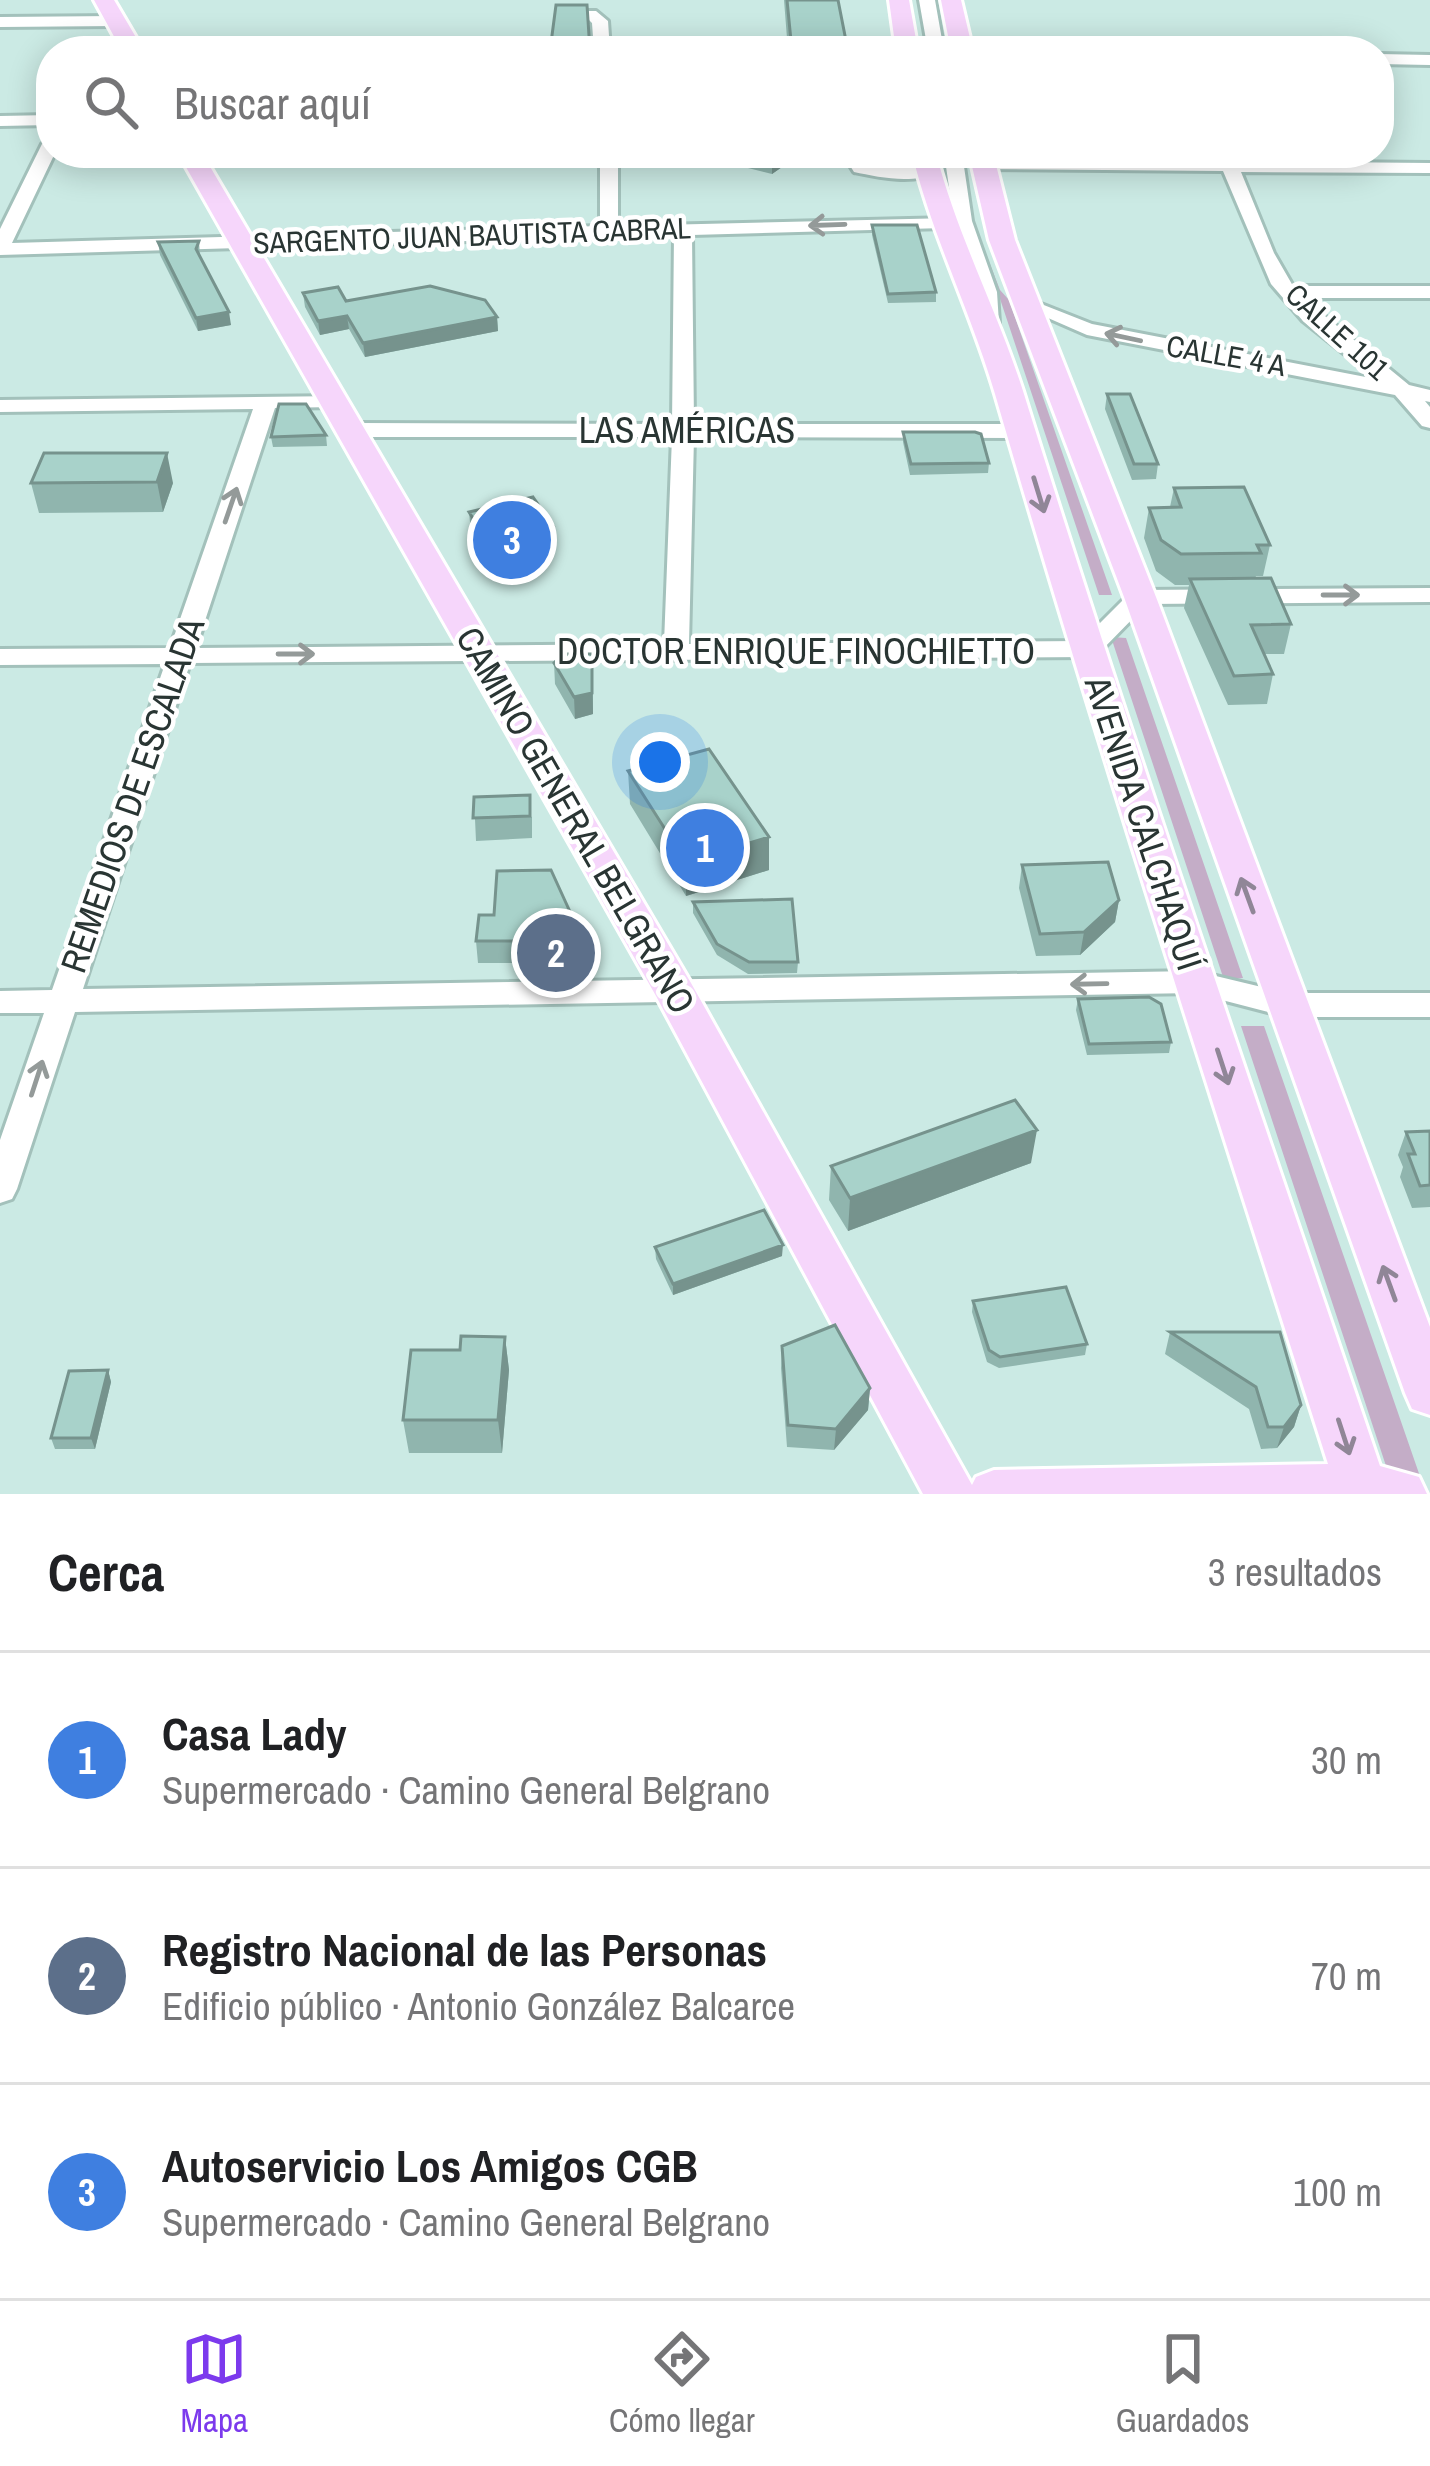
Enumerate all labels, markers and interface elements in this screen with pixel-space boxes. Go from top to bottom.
search box [36,36,1394,168]
icon: search [78,69,144,135]
text: Buscar aquí [174,72,371,133]
street label: SARGENTO JUAN BAUTISTA CABRAL [252,207,692,263]
one-way arrow [808,214,847,237]
street label: CALLE 101 [1278,274,1398,388]
one-way arrow [1105,325,1144,347]
street label: CALLE 4 A [1163,325,1289,385]
street label: LAS AMÉRICAS [579,406,795,454]
one-way arrow [1030,475,1052,513]
one-way arrow [222,487,243,524]
pin: 3 [473,495,551,585]
one-way arrow [1321,584,1360,607]
street label: REMEDIOS DE ESCALADA [49,611,215,979]
street label: CAMINO GENERAL BELGRANO [446,618,706,1022]
street label: DOCTOR ENRIQUE FINOCHIETTO [557,627,1035,675]
one-way arrow [276,643,315,665]
street label: AVENIDA CALCHAQUÍ [1074,669,1214,977]
your location [630,732,690,792]
pin: 1 [666,803,744,893]
one-way arrow [1235,877,1256,914]
pin: 2 [517,908,595,998]
one-way arrow [1070,973,1109,996]
one-way arrow [1213,1047,1235,1085]
one-way arrow [28,1060,49,1097]
one-way arrow [1377,1266,1399,1303]
one-way arrow [1335,1417,1357,1455]
text: Cerca [48,1538,164,1607]
text: 3 resultados [1208,1546,1382,1598]
text: Casa Lady [162,1703,347,1764]
text: 1 [78,1734,96,1786]
text: 30 m [1311,1734,1382,1786]
text: Supermercado · Camino General Belgrano [162,1764,770,1816]
text: Registro Nacional de las Personas [162,1919,767,1980]
text: 2 [78,1950,96,2002]
text: 70 m [1311,1950,1382,2002]
text: Edificio público · Antonio González Balcarce [162,1980,795,2032]
text: Autoservicio Los Amigos CGB [162,2135,698,2196]
text: 3 [78,2166,96,2218]
text: 100 m [1293,2166,1382,2218]
text: Supermercado · Camino General Belgrano [162,2196,770,2248]
tab: Mapa [180,2326,248,2442]
tab: Cómo llegar [609,2326,755,2442]
tab: Guardados [1116,2326,1250,2442]

